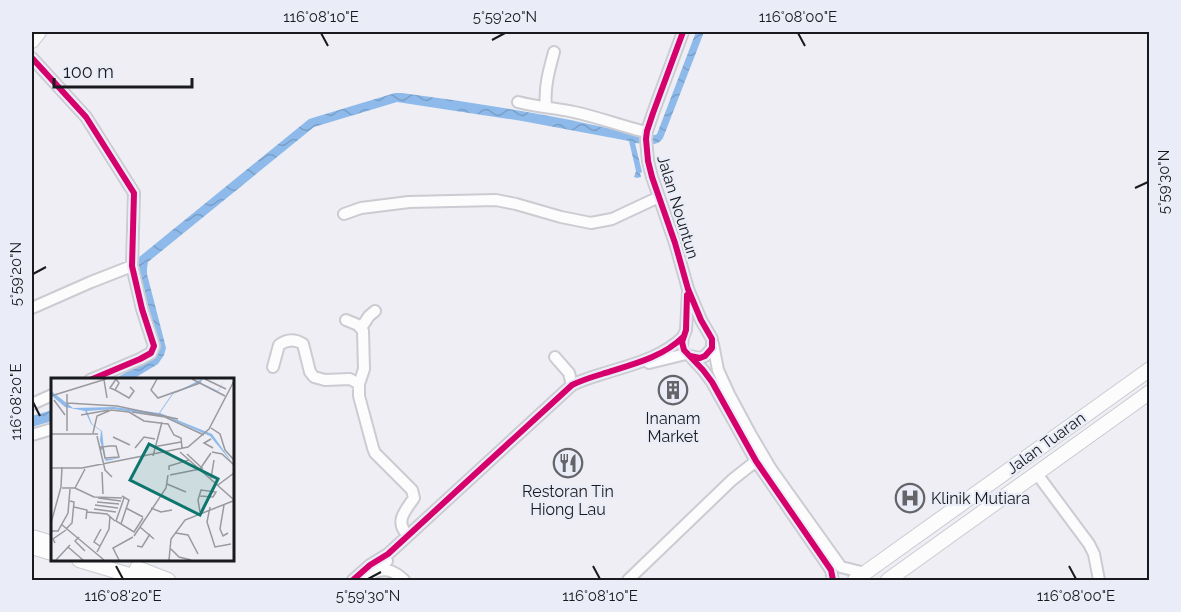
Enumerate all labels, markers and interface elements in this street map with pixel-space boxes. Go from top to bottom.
text: 116°08'10"E [283,8,359,26]
text: 5°59'20"N [473,8,537,26]
text: 116°08'00"E [759,8,837,26]
scale bar [54,51,192,89]
text: 100 m [63,61,114,82]
text: 5°59'30"N [1155,150,1173,214]
street label: Jalan Nountun [653,153,703,261]
text: 5°59'20"N [7,242,25,306]
text: 116°08'20"E [7,363,25,441]
building icon: Inanam Market [657,374,689,406]
inset map [51,378,234,561]
street label: Jalan Tuaran [1003,408,1089,478]
place label: Inanam Market [646,409,700,446]
restaurant icon: Restoran Tin Hiong Lau [552,447,584,479]
place label: Restoran Tin Hiong Lau [522,482,614,519]
hospital icon: Klinik Mutiara [894,482,926,514]
place label: Klinik Mutiara [931,489,1030,508]
text: 116°08'20"E [84,587,162,605]
text: 5°59'30"N [336,587,400,605]
text: 116°08'10"E [562,587,638,605]
text: 116°08'00"E [1037,587,1115,605]

